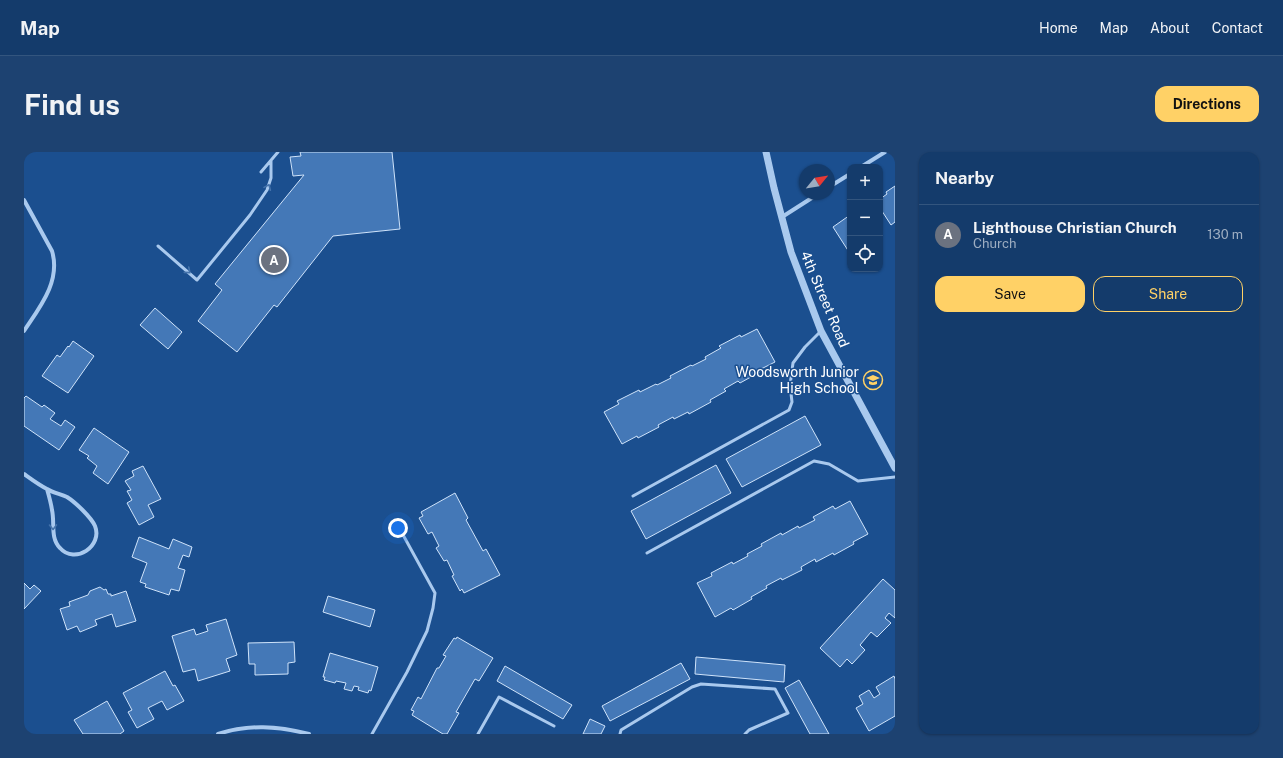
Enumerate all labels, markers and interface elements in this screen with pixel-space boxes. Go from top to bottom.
text: Map [20,17,60,39]
text: Home [1039,20,1078,36]
text: Map [1100,20,1128,36]
text: About [1150,20,1190,36]
text: Contact [1212,20,1263,36]
button: Directions [1155,86,1259,122]
text: Find us [24,88,120,121]
north arrow [799,164,835,200]
map controls [847,164,883,272]
button: + [847,164,883,200]
text: Nearby [935,168,994,188]
one-way arrow [263,183,271,191]
button: − [847,200,883,236]
text: Lighthouse Christian Church [973,219,1177,236]
text: A [943,227,953,242]
text: 130 m [1207,227,1243,242]
button: locate [847,236,883,272]
text: Church [973,236,1017,251]
pin: A [261,245,287,275]
street label: 4th Street Road [797,248,853,350]
one-way arrow [183,267,190,274]
button: Save [935,276,1085,312]
button: Share [1093,276,1243,312]
place label: Woodsworth Junior High School [736,364,859,396]
school or university icon: Woodsworth Junior High School [862,369,884,391]
your location [388,518,408,538]
one-way arrow [49,524,57,530]

